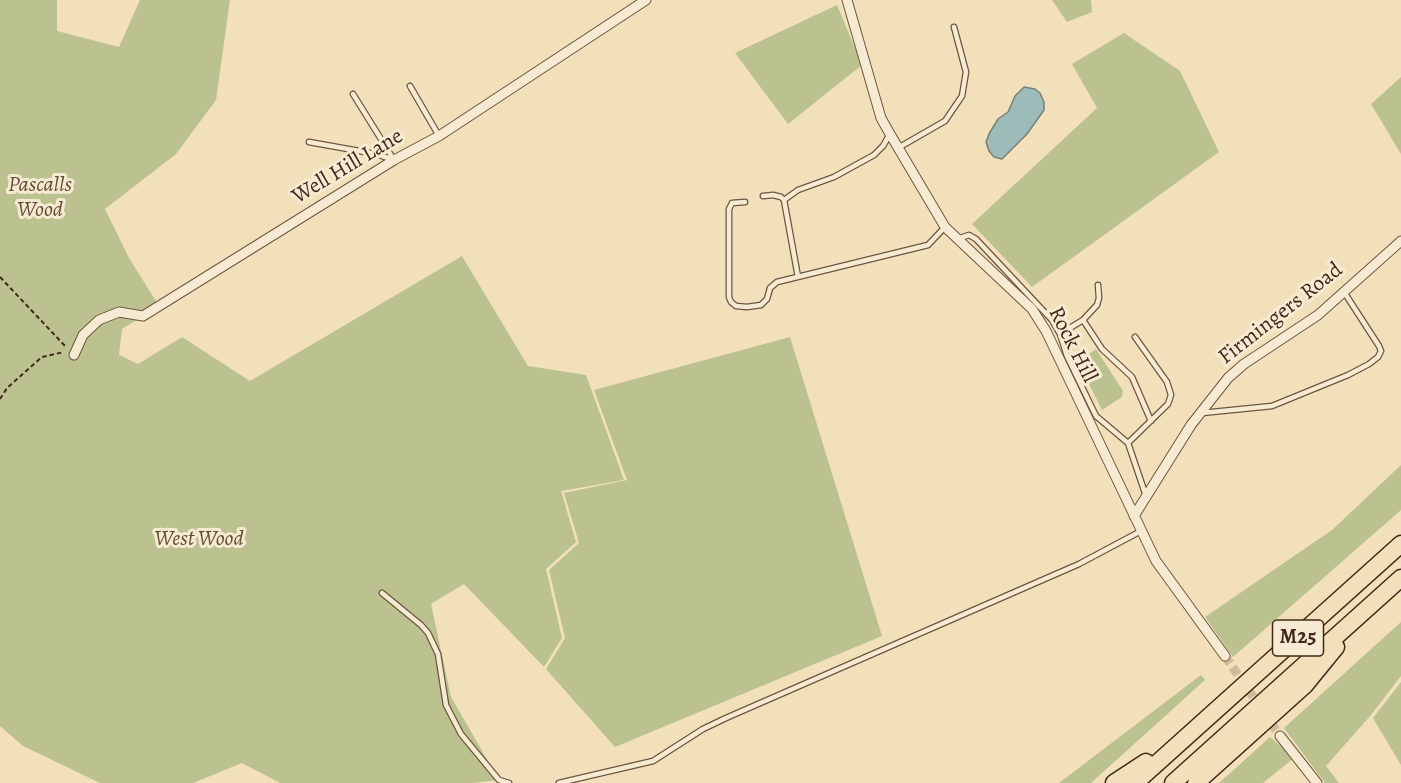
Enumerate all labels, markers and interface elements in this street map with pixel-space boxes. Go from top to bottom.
street label: Well Hill Lane [288,124,408,210]
park label: Pascalls Wood [8,173,72,224]
street label: Firmingers Road [1214,257,1348,371]
street label: Rock Hill [1042,303,1102,387]
park label: West Wood [154,527,244,553]
road number: M25 [1272,620,1324,656]

